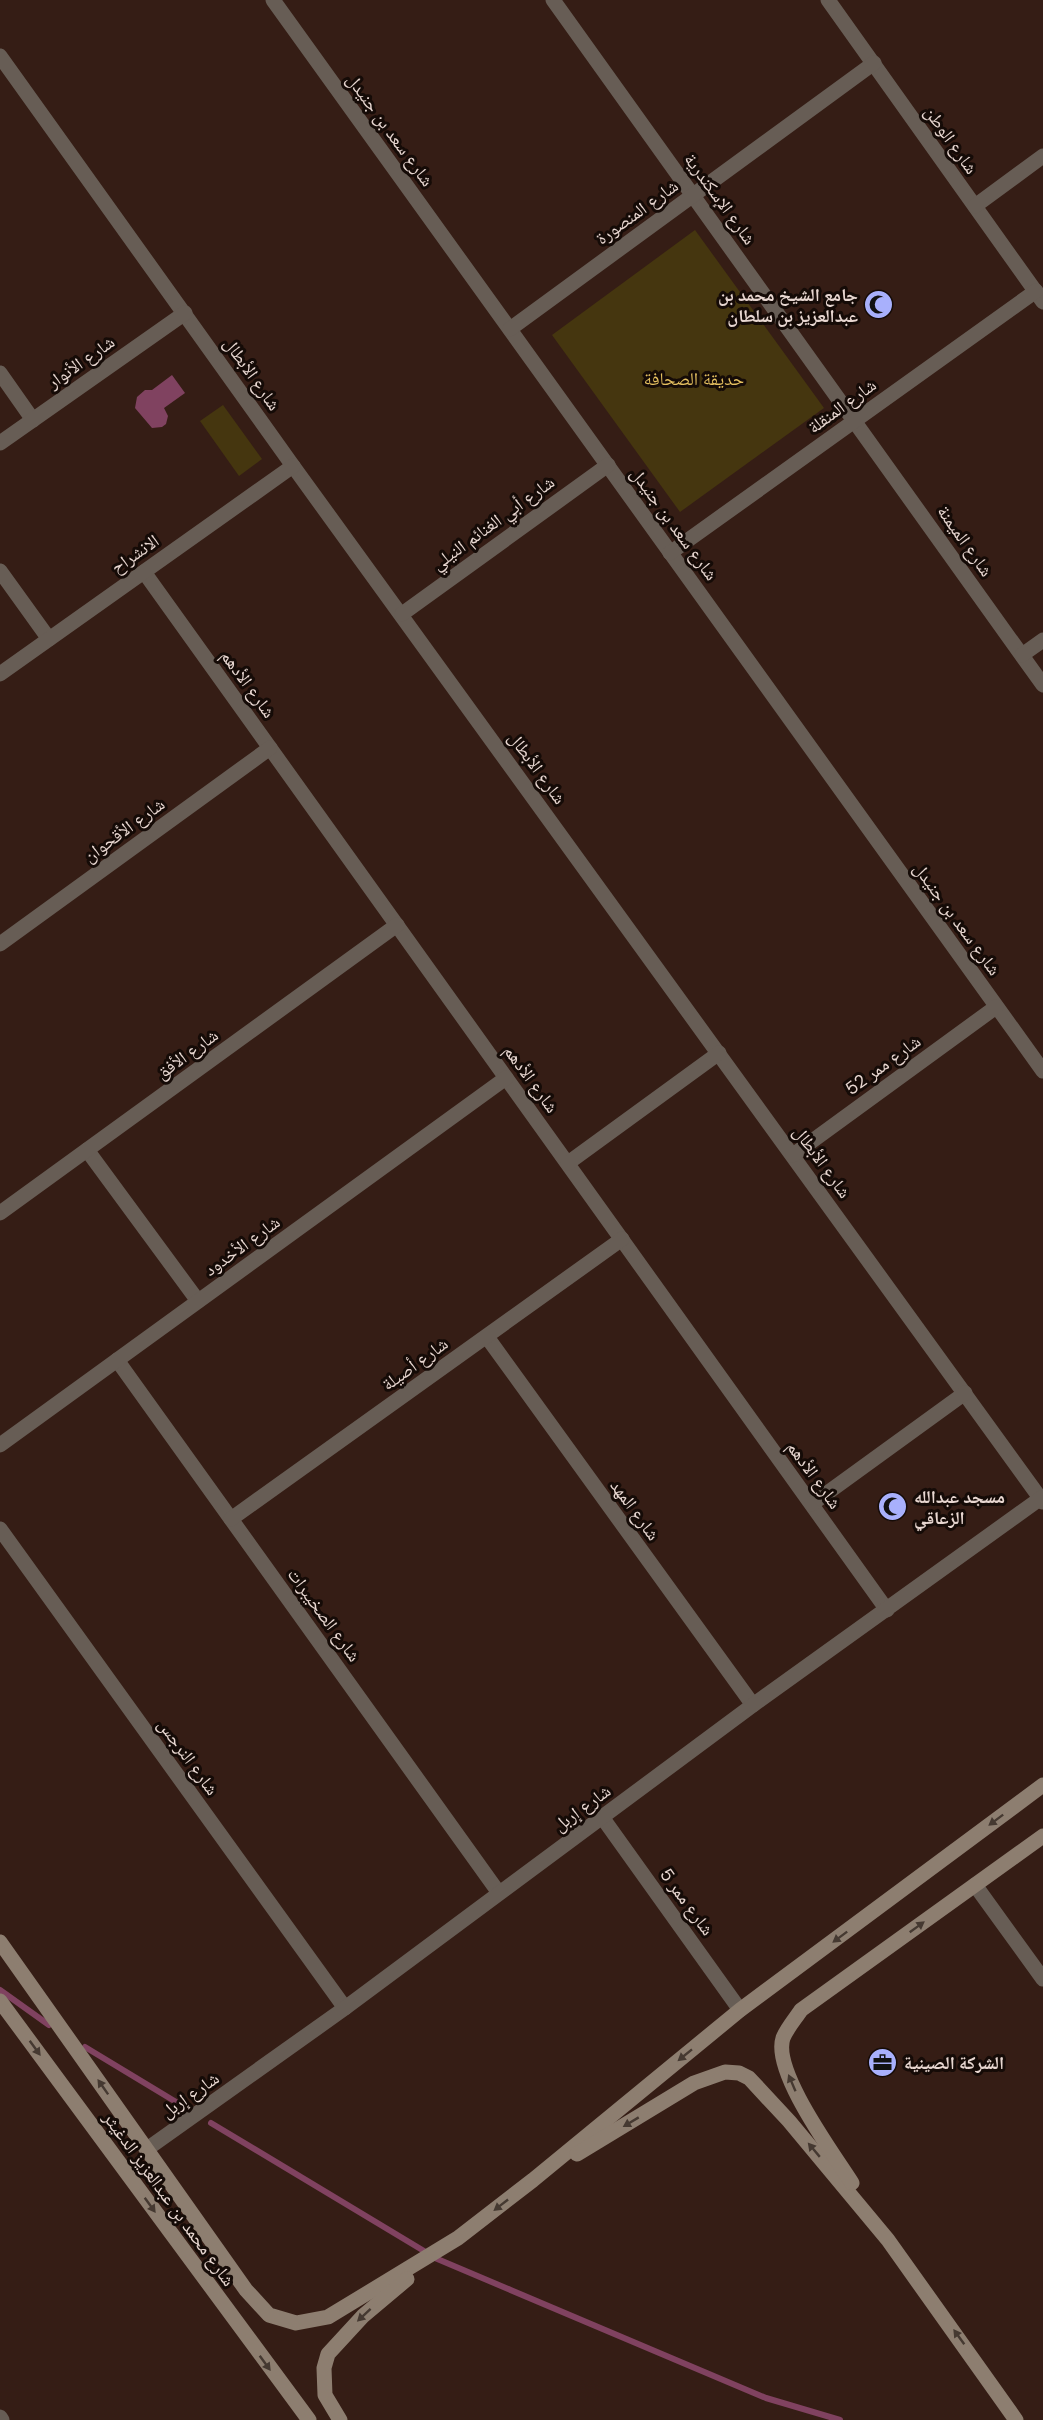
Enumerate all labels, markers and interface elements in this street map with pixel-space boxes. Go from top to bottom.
street label: شارع سعد بن جنيدل [341,69,439,191]
street label: شارع الوطن [919,101,983,179]
street label: شارع الإسكندرية [679,148,761,250]
street label: شارع المنصورة [591,174,683,250]
place label: جامع الشيخ محمد بن عبدالعزيز بن سلطان [718,283,858,328]
mosque icon: جامع الشيخ محمد بن عبدالعزيز بن سلطان [863,289,895,321]
street label: شارع الأنوار [42,330,120,395]
street label: شارع الأبطال [218,333,286,415]
park label: حديقة الصحافة [644,367,744,391]
street label: شارع المنقلة [803,373,881,439]
street label: شارع سعد بن جنيدل [625,463,723,585]
street label: شارع أبي الغنائم النيلي [427,470,561,578]
street label: شارع الميمنة [932,501,998,581]
street label: الانشراح [106,529,164,579]
street label: شارع الأدهم [215,645,281,723]
street label: شارع الأبطال [503,727,571,809]
street label: شارع الأقحوان [78,792,170,868]
street label: شارع سعد بن جنيدل [908,858,1006,980]
street label: شارع الأفق [151,1023,223,1085]
street label: شارع ممر 52 [840,1029,926,1101]
street label: شارع الأدهم [498,1040,564,1118]
street label: شارع الأبطال [788,1121,856,1203]
street label: شارع الأخدود [199,1210,285,1282]
street label: شارع أصيلة [377,1332,453,1396]
street label: شارع الأدهم [781,1436,847,1514]
street label: شارع المهد [605,1475,665,1545]
place label: مسجد عبدالله الزعاقي [914,1485,1005,1532]
mosque icon: مسجد عبدالله الزعاقي [877,1491,909,1523]
street label: شارع الصخيبرات [282,1563,366,1667]
street label: شارع النرجس [152,1714,224,1800]
street label: شارع إربل [548,1779,616,1837]
one-way arrow [989,1814,1004,1826]
street label: شارع ممر 5 [654,1864,720,1940]
one-way arrow [908,1921,924,1933]
one-way arrow [832,1931,848,1943]
one-way arrow [28,2041,40,2056]
office icon: الشركة الصينية [867,2047,899,2079]
one-way arrow [677,2049,693,2062]
place label: الشركة الصينية [904,2051,1004,2075]
street label: شارع إربل [156,2066,224,2124]
one-way arrow [787,2074,797,2092]
one-way arrow [97,2080,109,2096]
street label: شارع محمد بن عبدالعزيز الدغيثر [97,2106,240,2291]
one-way arrow [622,2117,639,2127]
one-way arrow [808,2143,821,2158]
one-way arrow [144,2197,156,2213]
one-way arrow [493,2198,509,2211]
one-way arrow [357,2308,372,2322]
one-way arrow [953,2330,965,2346]
one-way arrow [259,2354,271,2370]

